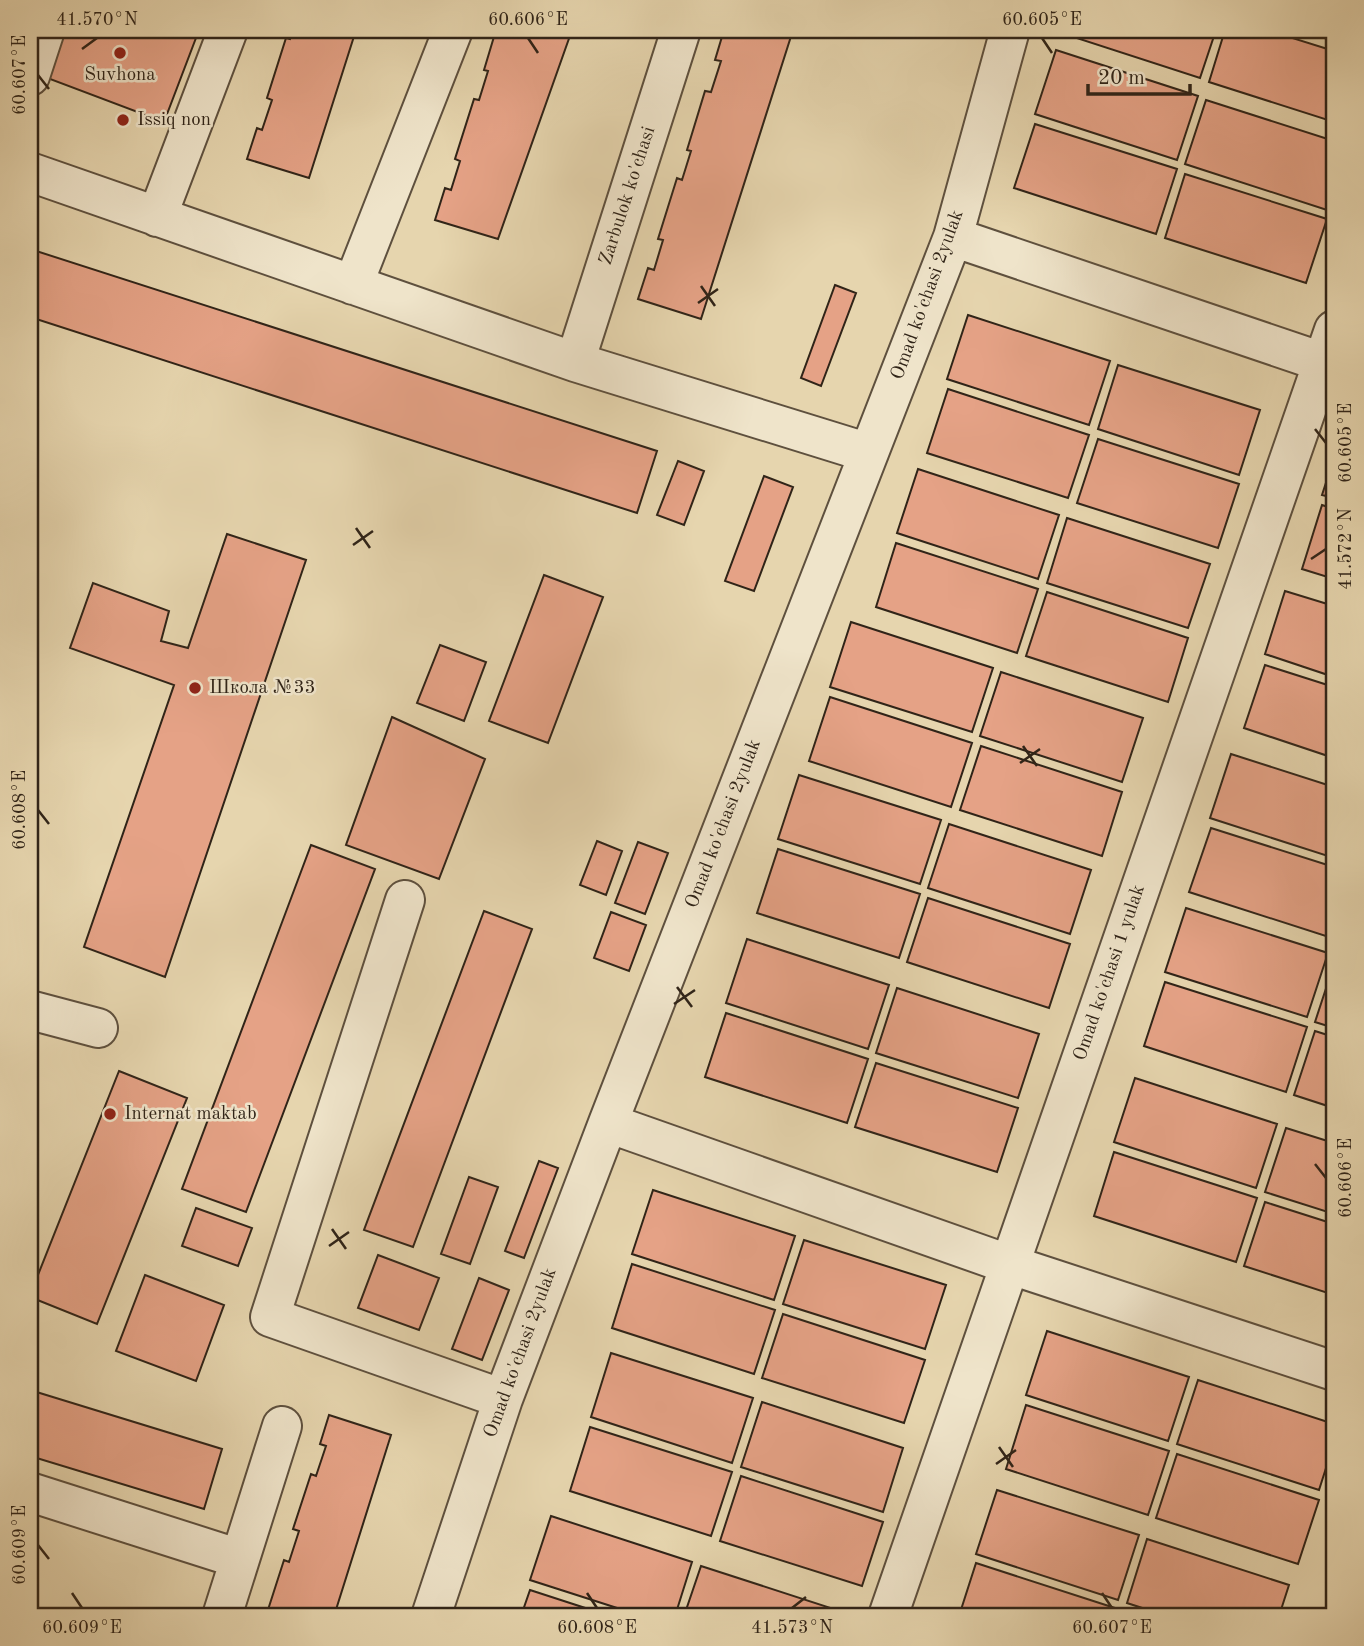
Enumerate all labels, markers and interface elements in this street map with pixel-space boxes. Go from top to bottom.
text: 41.570°N [56,11,138,29]
text: 60.606°E [488,11,568,29]
text: 60.605°E [1002,11,1082,29]
text: 60.607°E [11,35,29,115]
marker: Suvhona [112,45,128,61]
scale bar [1088,52,1189,96]
place label: Suvhona [84,66,156,85]
text: 20 m [1098,68,1145,89]
place label: Issiq non [137,111,211,130]
marker: Issiq non [115,112,131,128]
street label: Zarbulok ko'chasi [597,124,659,268]
street label: Omad ko'chasi 2yulak [888,207,968,382]
text: 60.605°E [1337,403,1355,483]
text: 41.572°N [1337,508,1355,590]
place label: Школа №33 [209,679,316,698]
marker: Школа №33 [187,680,203,696]
street label: Omad ko'chasi 2yulak [683,737,765,911]
text: 60.608°E [11,770,29,850]
street label: Omad ko'chasi 1 yulak [1071,883,1149,1063]
place label: Internat maktab [124,1105,257,1124]
marker: Internat maktab [102,1106,118,1122]
text: 60.606°E [1337,1138,1355,1218]
street label: Omad ko'chasi 2yulak [481,1265,561,1440]
text: 60.609°E [11,1505,29,1585]
text: 60.609°E [42,1619,122,1637]
text: 60.608°E [557,1619,637,1637]
text: 41.573°N [751,1619,833,1637]
text: 60.607°E [1072,1619,1152,1637]

